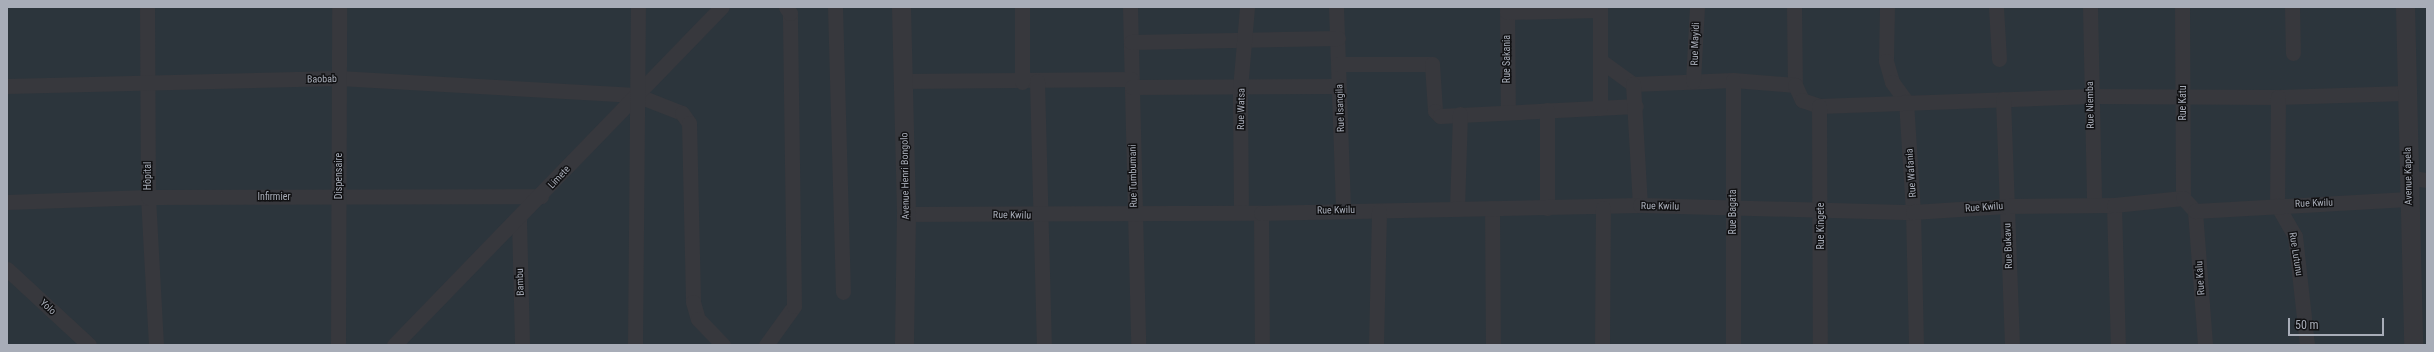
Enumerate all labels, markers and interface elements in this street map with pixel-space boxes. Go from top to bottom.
street label: Rue Mayidi [1688,22,1702,66]
street label: Rue Sakania [1501,35,1513,83]
street label: Baobab [307,73,337,85]
street label: Rue Niemba [2084,81,2096,129]
street label: Rue Isangila [1333,84,1347,132]
street label: Rue Katu [2177,85,2189,121]
street label: Rue Watsa [1235,88,1247,130]
street label: Avenue Henri Bongolo [898,132,912,220]
street label: Rue Tumbumani [1126,144,1140,208]
street label: Avenue Kapela [2401,147,2415,205]
street label: Rue Wafania [1903,148,1919,198]
street label: Dispensaire [333,153,345,199]
street label: Hôpital [142,162,154,190]
street label: Limete [545,163,573,191]
street label: Rue Bagata [1727,190,1739,234]
street label: Infirmier [258,191,290,203]
street label: Rue Kwilu [2295,196,2333,210]
street label: Rue Kwilu [1641,200,1679,212]
street label: Rue Kwilu [1965,200,2003,214]
street label: Rue Kingete [1815,203,1827,249]
street label: Rue Kwilu [1317,204,1355,216]
street label: Rue Kwilu [993,209,1031,221]
street label: Rue Bukavu [2001,223,2015,269]
street label: Rue Lutunu [2287,231,2305,277]
street label: Rue Kalu [2193,260,2207,296]
street label: Bambu [514,268,526,296]
street label: Yolo [38,297,58,317]
scale bar [2290,310,2386,336]
text: 50 m [2295,318,2319,332]

